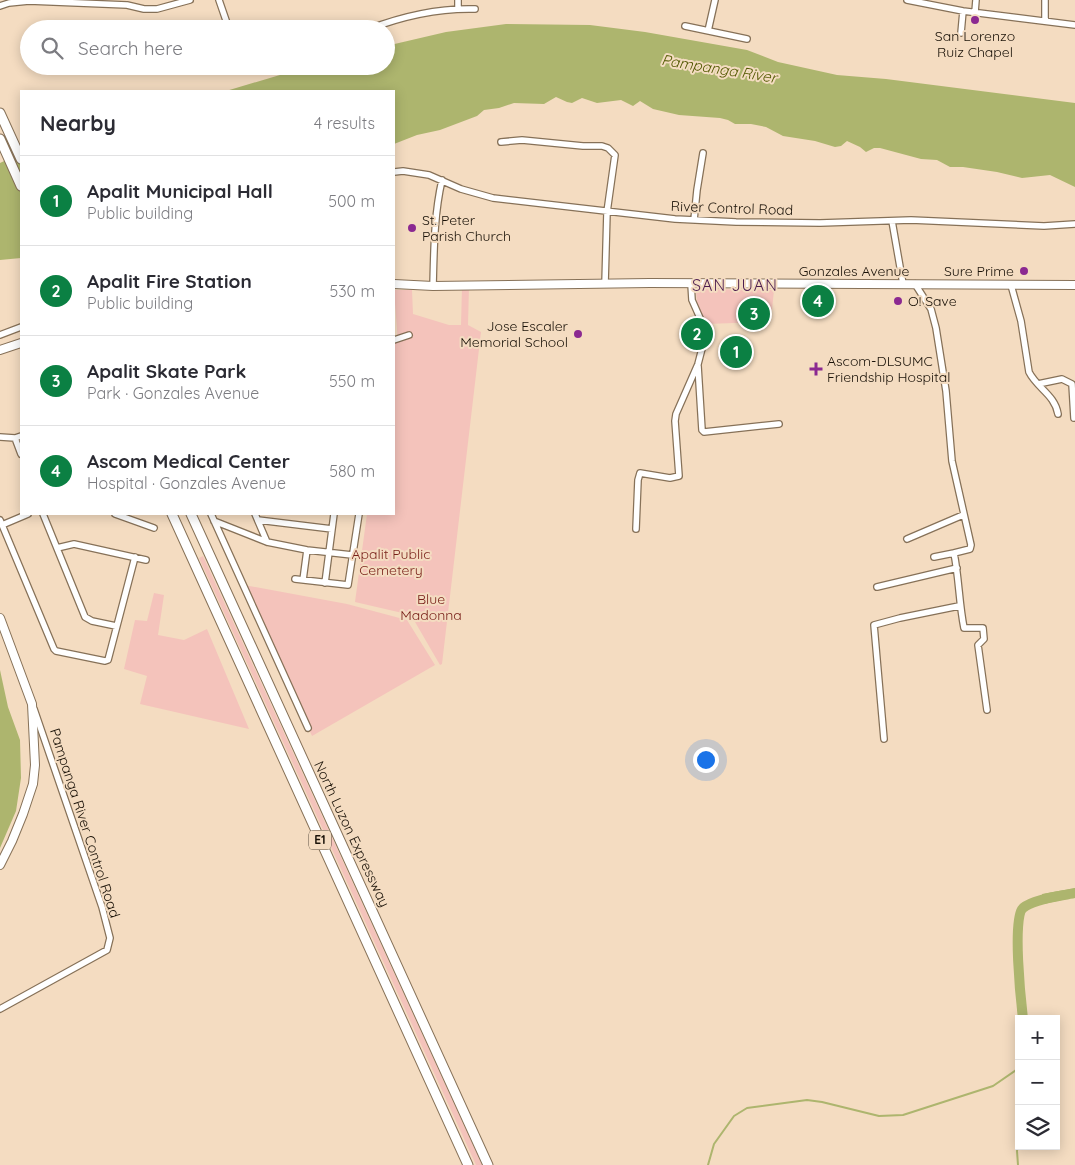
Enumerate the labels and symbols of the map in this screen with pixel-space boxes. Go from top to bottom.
marker: San Lorenzo Ruiz Chapel [969,14,981,26]
place label: San Lorenzo Ruiz Chapel [935,27,1015,61]
water label: Pampanga River [660,50,780,87]
street label: River Control Road [670,197,794,219]
place label: St. Peter Parish Church [422,211,511,245]
marker: St. Peter Parish Church [406,222,418,234]
street label: Gonzales Avenue [799,262,909,280]
place label: Sure Prime [944,262,1014,280]
marker: Sure Prime [1018,265,1030,277]
district label: SAN JUAN [692,275,778,295]
pin: 4 [802,282,834,320]
place label: O! Save [908,292,957,310]
pin: 3 [738,295,770,333]
marker: O! Save [892,295,904,307]
pin: 2 [681,315,713,353]
place label: Jose Escaler Memorial School [460,317,569,351]
marker: Jose Escaler Memorial School [572,328,584,340]
pin: 1 [720,333,752,371]
place label: Ascom-DLSUMC Friendship Hospital [827,352,951,386]
marker: Ascom-DLSUMC Friendship Hospital [809,362,823,376]
park label: Apalit Public Cemetery [351,545,431,579]
park label: Blue Madonna [400,590,462,624]
street label: Pampanga River Control Road [46,726,124,920]
your location [693,747,719,773]
street label: North Luzon Expressway [310,758,394,910]
road number: E1 [309,830,331,850]

